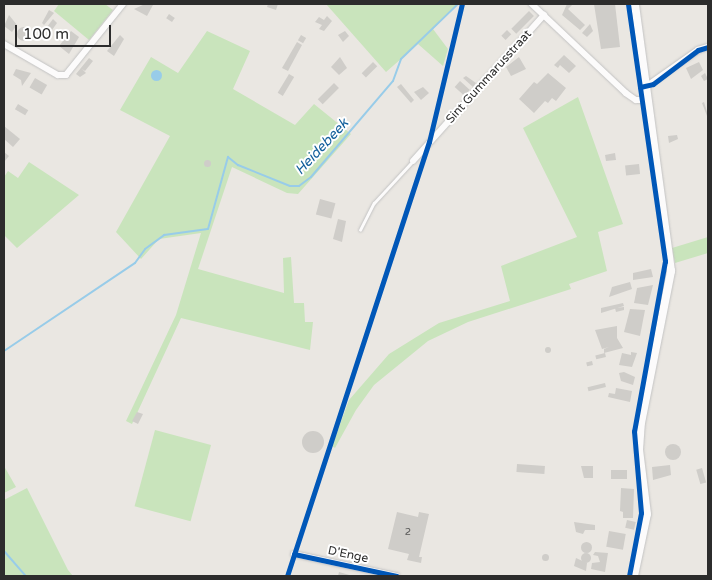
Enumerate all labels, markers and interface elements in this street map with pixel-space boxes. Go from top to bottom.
scale bar [18,15,114,47]
text: 100 m [23,25,69,43]
street label: Sint Gummarusstraat [443,27,535,127]
water label: Heidebeek [292,115,352,179]
house number: 2 [405,527,411,539]
street label: D'Enge [326,544,370,566]

